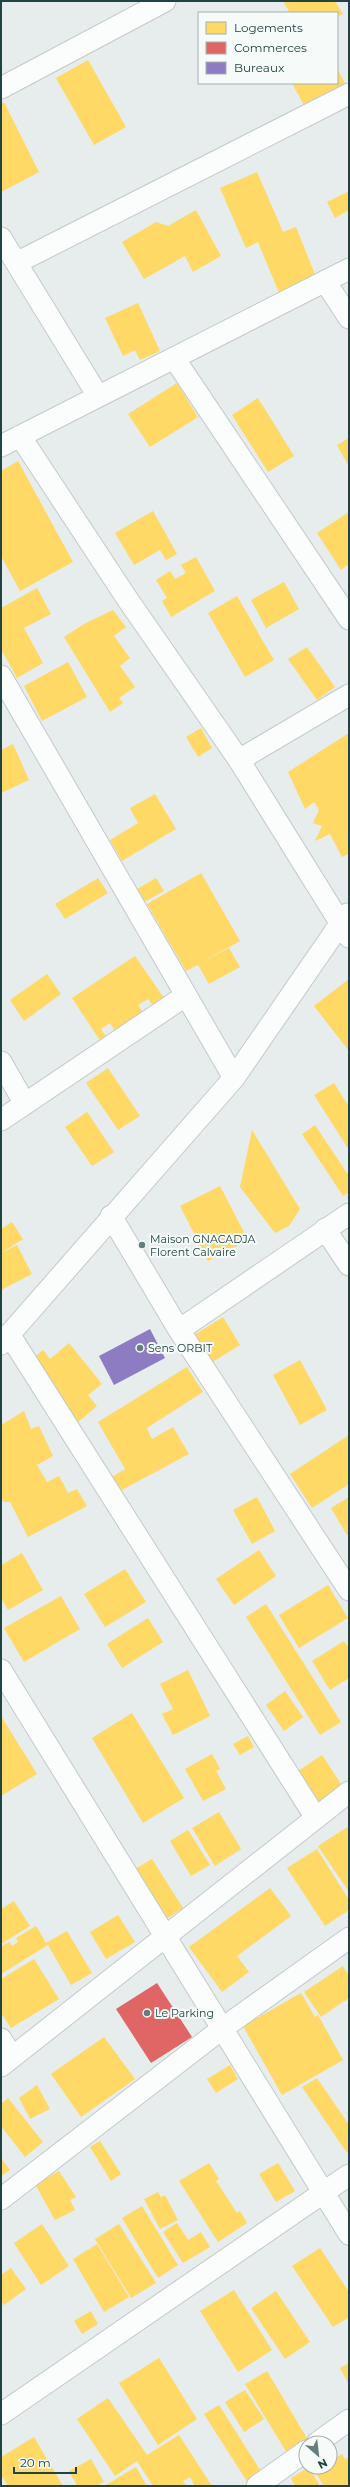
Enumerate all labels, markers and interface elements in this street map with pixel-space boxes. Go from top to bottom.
legend [198,12,338,84]
text: Logements [234,20,303,35]
text: Commerces [234,40,307,55]
text: Bureaux [234,60,285,75]
place label: Maison GNACADJA Florent Calvaire [150,1232,256,1259]
marker: Maison GNACADJA Florent Calvaire [137,1240,147,1250]
place label: Sens ORBIT [148,1341,213,1355]
marker: Sens ORBIT [135,1343,145,1353]
place label: Le Parking [155,2006,214,2020]
marker: Le Parking [142,2008,152,2018]
north arrow [298,2435,338,2475]
scale bar [14,2449,76,2475]
text: 20 m [20,2455,51,2470]
text: N [315,2456,330,2472]

